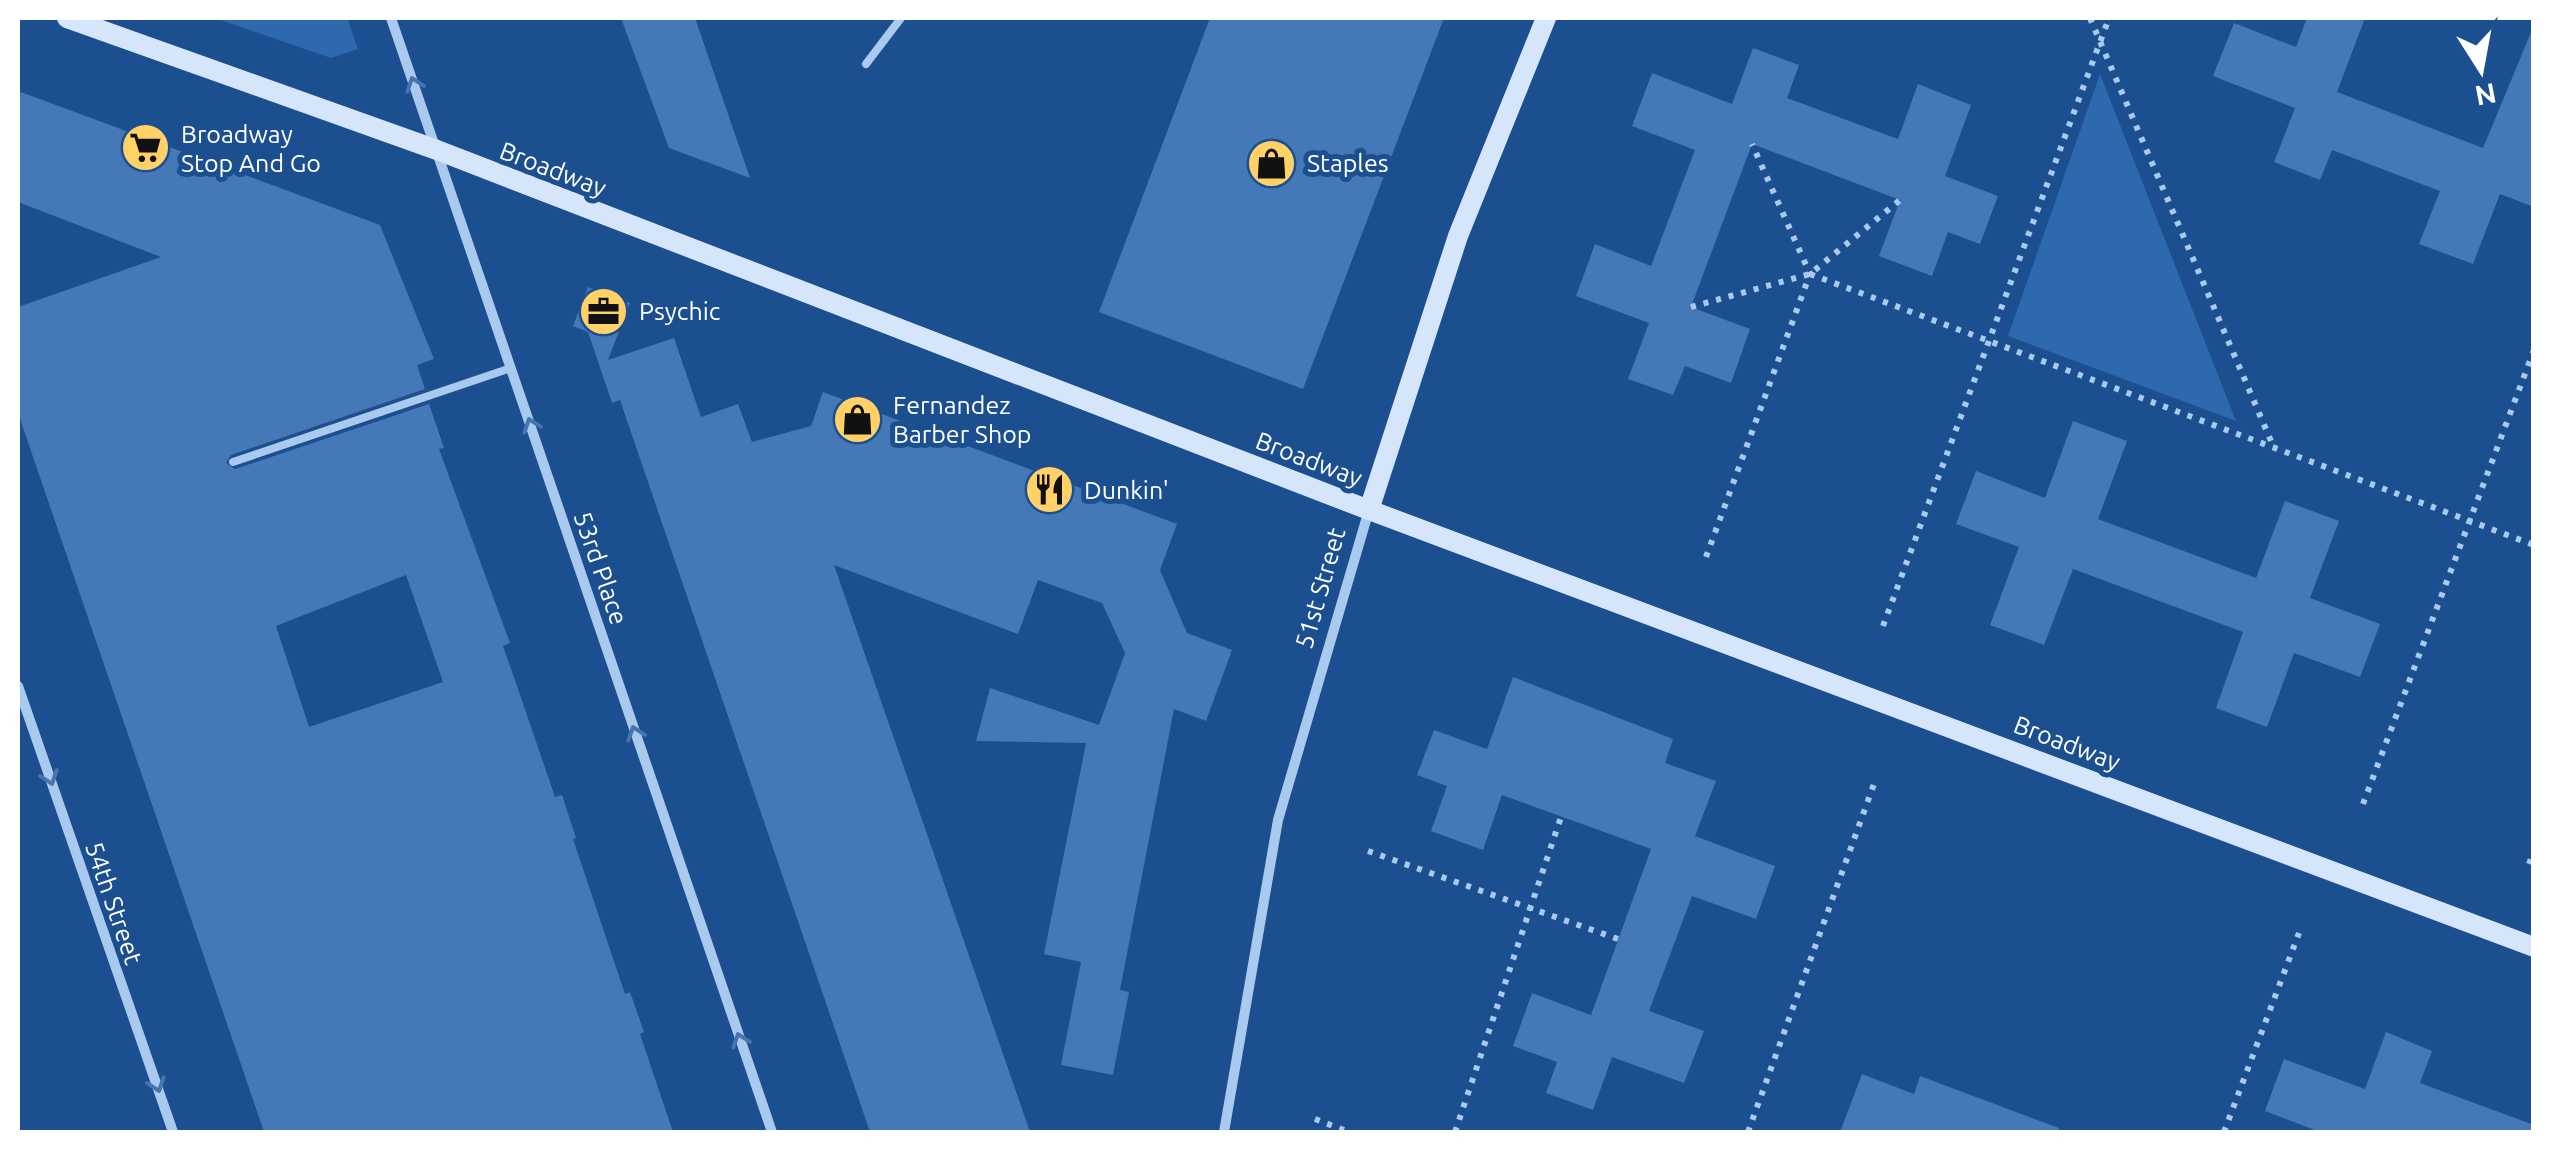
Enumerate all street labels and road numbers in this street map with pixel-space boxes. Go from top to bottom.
street label: Broadway [496,136,610,202]
street label: Broadway [1252,426,1366,492]
street label: 53rd Place [569,508,633,628]
street label: 51st Street [1289,524,1351,652]
street label: Broadway [2010,710,2124,776]
street label: 54th Street [80,838,148,968]

